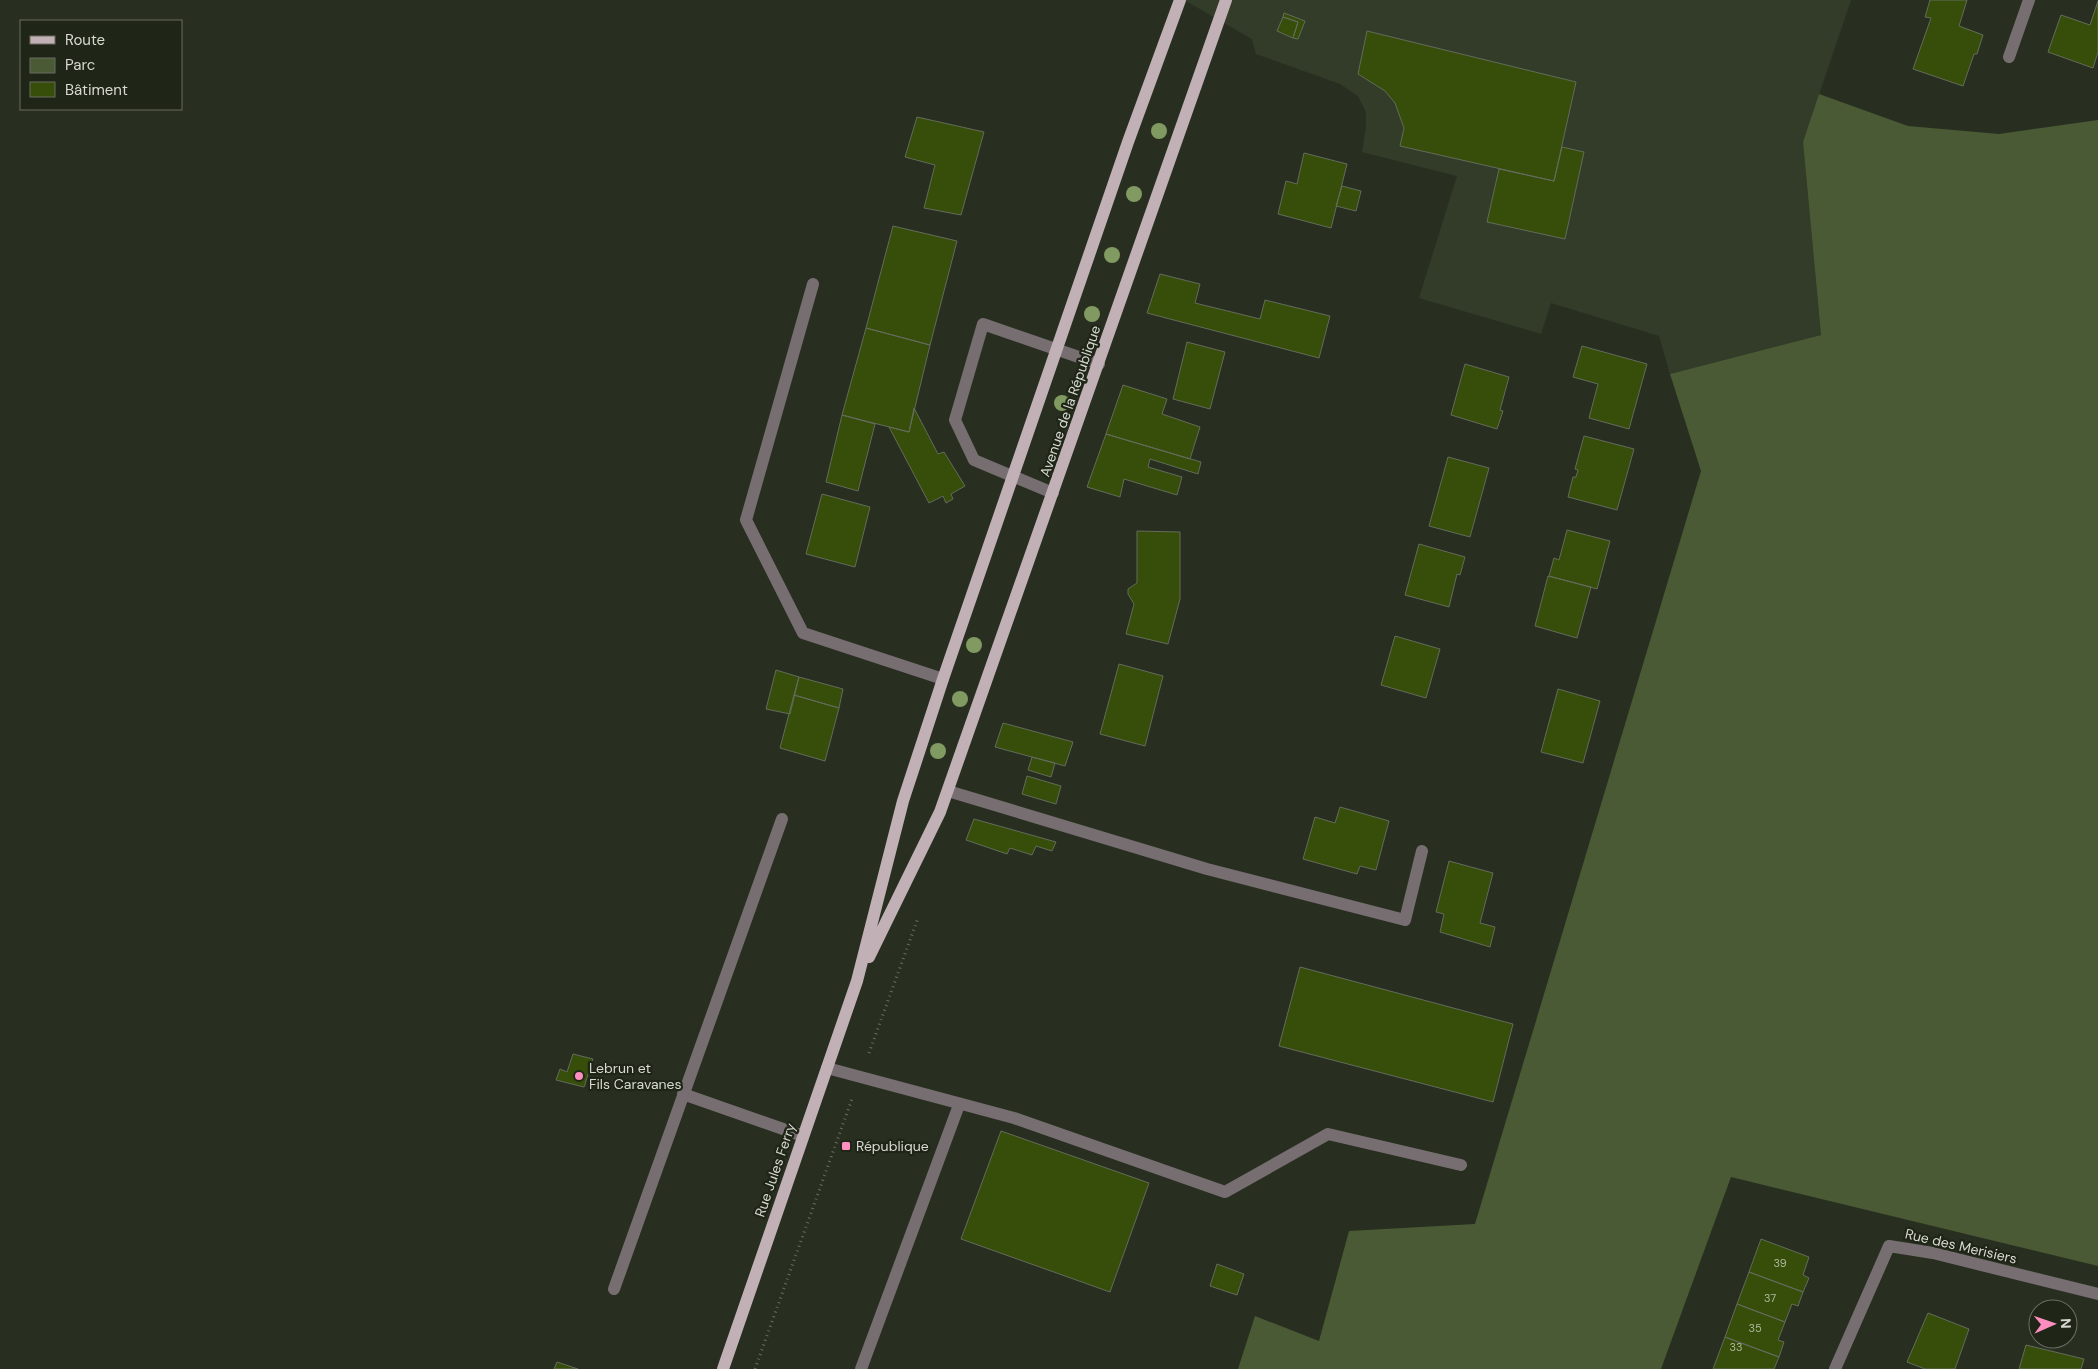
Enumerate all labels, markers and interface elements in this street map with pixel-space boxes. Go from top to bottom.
legend [20,20,182,110]
text: Route [65,30,105,50]
text: Parc [65,55,95,75]
text: Bâtiment [65,80,128,100]
street label: Avenue de la République [1036,323,1104,479]
place label: Lebrun et Fils Caravanes [589,1059,682,1093]
marker: Lebrun et Fils Caravanes [573,1070,585,1082]
street label: Rue Jules Ferry [751,1120,800,1219]
place label: République [856,1137,929,1155]
marker: République [840,1140,852,1152]
street label: Rue des Merisiers [1903,1224,2019,1268]
house number: 39 [1773,1256,1787,1270]
house number: 37 [1764,1291,1776,1305]
north arrow [2028,1299,2078,1349]
text: N [2057,1318,2075,1329]
house number: 35 [1748,1321,1762,1335]
house number: 33 [1729,1340,1743,1354]

